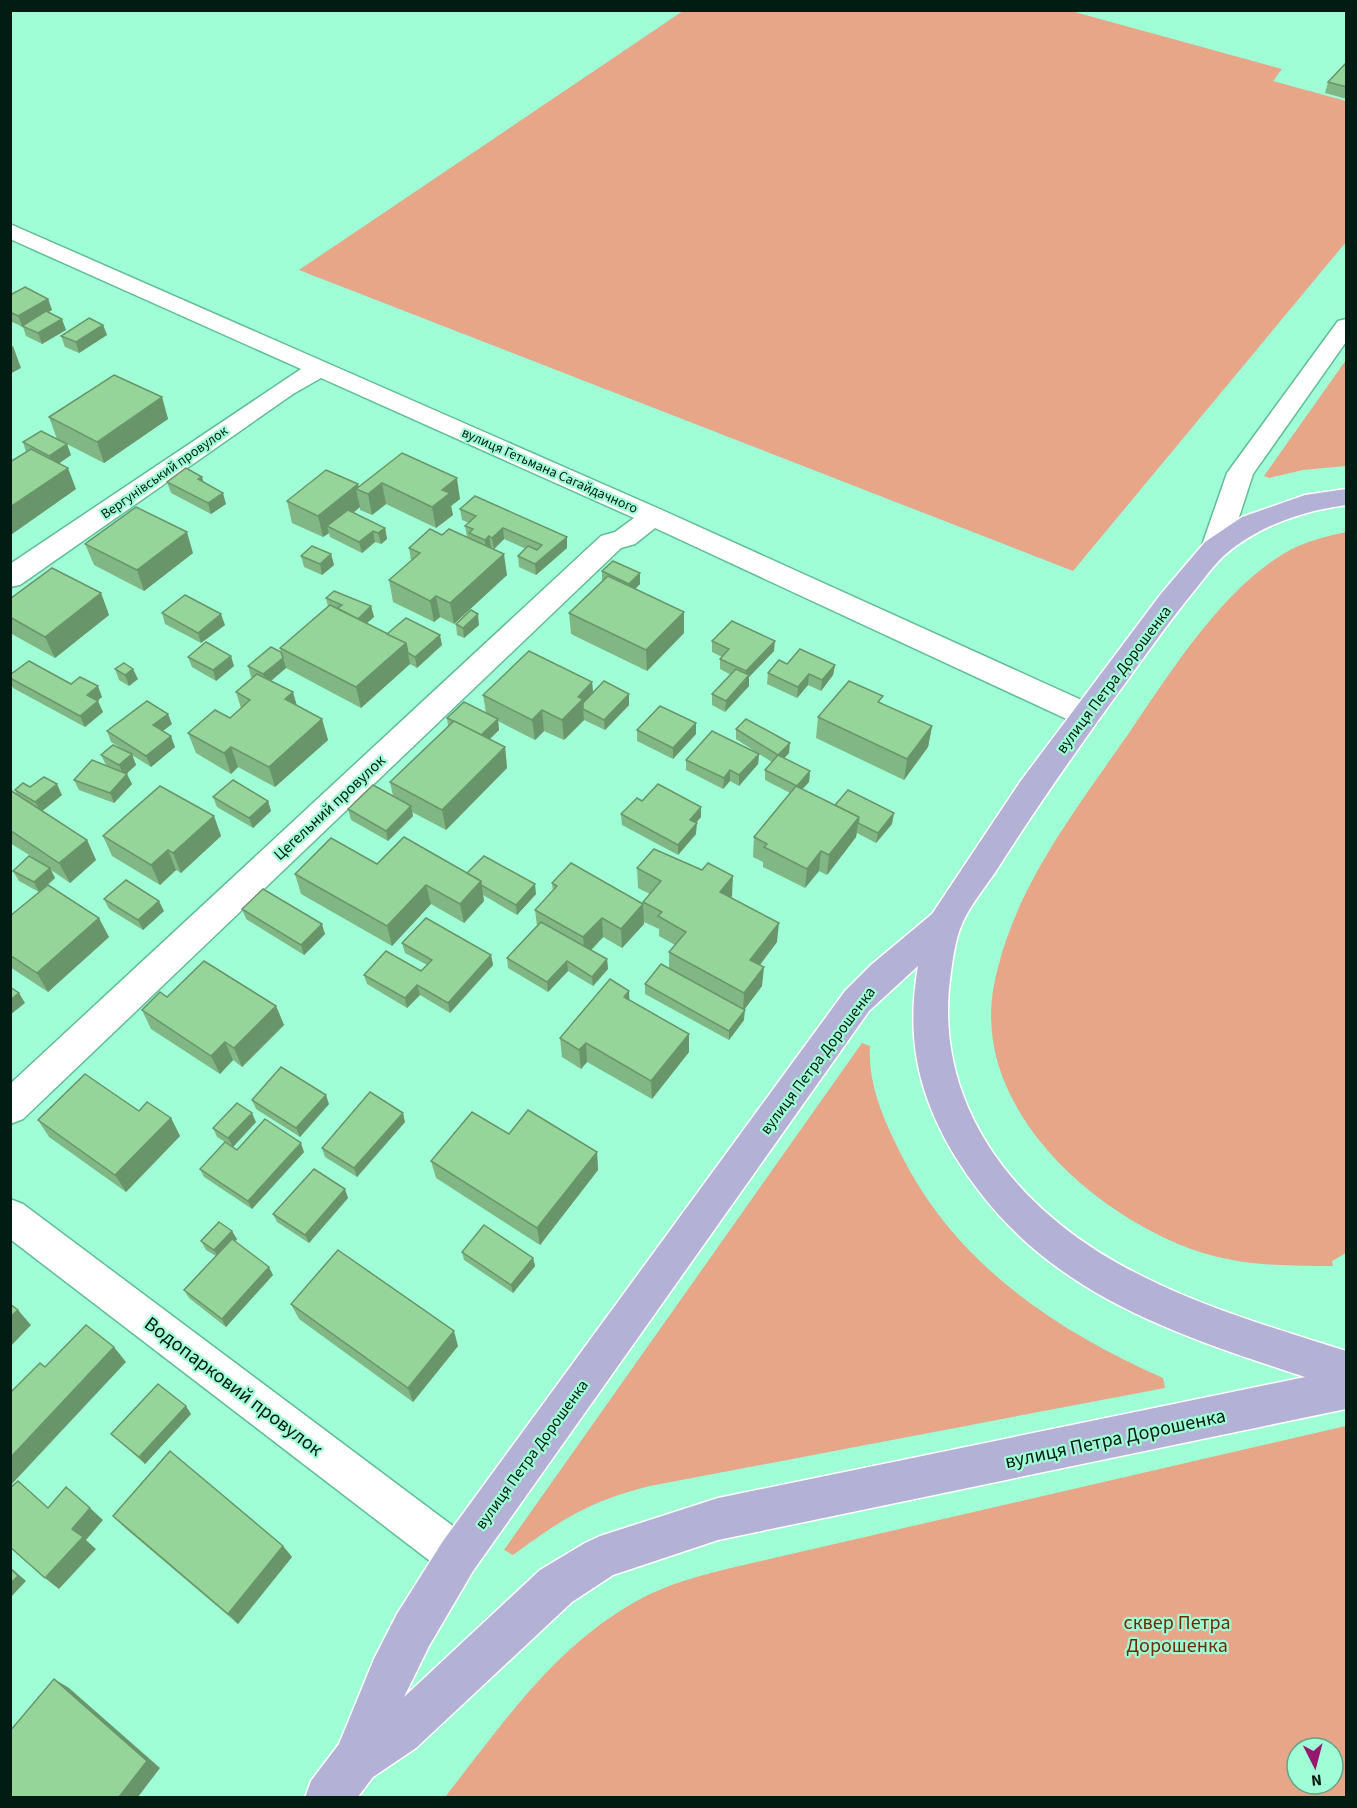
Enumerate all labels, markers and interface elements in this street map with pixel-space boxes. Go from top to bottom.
street label: Вергунівський провулок [97,421,232,524]
street label: вулиця Гетьмана Сагайдачного [458,423,641,519]
street label: вулиця Петра Дорошенка [1051,601,1177,758]
street label: Цегельний провулок [269,750,391,865]
street label: вулиця Петра Дорошенка [755,982,881,1139]
street label: Водопарковий провулок [138,1310,329,1463]
street label: вулиця Петра Дорошенка [470,1375,594,1534]
street label: вулиця Петра Дорошенка [1002,1402,1228,1476]
park label: сквер Петра Дорошенка [1124,1609,1230,1660]
north arrow [1285,1736,1345,1796]
text: N [1310,1768,1323,1791]

